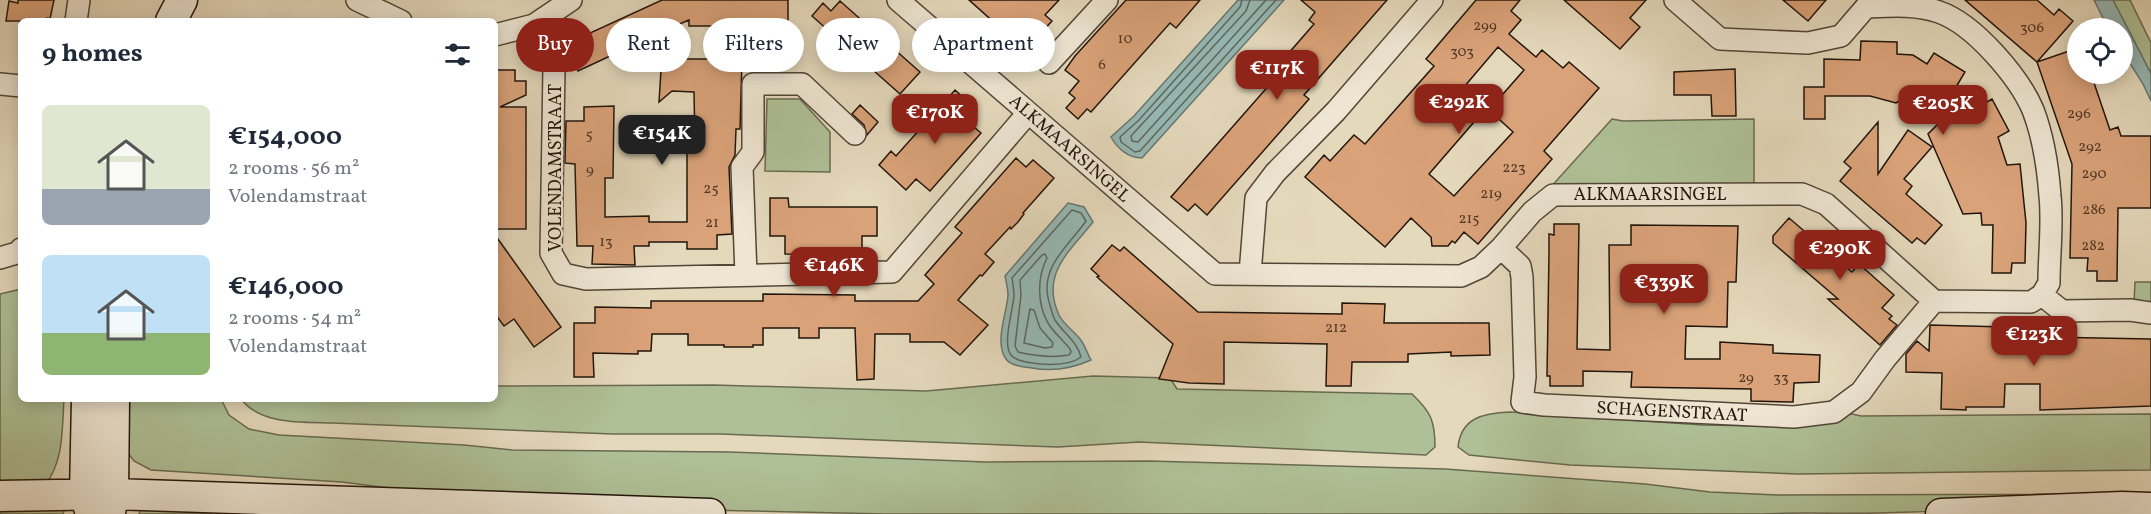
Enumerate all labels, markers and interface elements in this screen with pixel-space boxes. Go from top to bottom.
house number: 299 [1473,16,1497,37]
chip: Buy [516,18,594,72]
chip: Rent [606,18,691,72]
chip: Filters [703,18,804,72]
chip: New [816,18,900,72]
chip: Apartment [912,18,1055,72]
house number: 306 [2020,18,2044,39]
map controls [2067,18,2133,84]
button: locate [2067,18,2133,84]
house number: 10 [1118,29,1132,50]
text: 9 homes [42,36,143,72]
icon: filters [441,38,474,71]
house number: 303 [1450,42,1474,63]
pin: €117K [1235,50,1319,101]
house number: 6 [1098,55,1106,76]
text: €117K [1250,55,1304,83]
street label: VOLENDAMSTRAAT [544,84,569,252]
pin: €292K [1417,84,1501,135]
pin: €205K [1901,85,1985,136]
street label: ALKMAARSINGEL [1003,89,1135,209]
text: €292K [1429,89,1489,117]
text: €205K [1912,90,1974,118]
pin: €170K [893,94,977,145]
text: €170K [906,99,964,127]
house number: 296 [2067,104,2091,125]
pin: €154K [620,115,704,166]
text: €154,000 [228,119,342,155]
text: €154K [633,120,692,148]
house number: 5 [585,125,593,146]
icon: home [90,129,162,201]
house number: 292 [2078,137,2102,158]
text: 2 rooms · 56 m² [228,155,359,183]
house number: 223 [1502,158,1526,179]
house number: 9 [586,160,594,181]
house number: 290 [2081,164,2107,185]
house number: 25 [703,179,719,200]
text: Volendamstraat [228,183,367,211]
street label: ALKMAARSINGEL [1573,183,1727,208]
house number: 219 [1480,184,1502,205]
house number: 286 [2082,200,2106,221]
house number: 215 [1458,209,1480,230]
house number: 21 [705,213,719,234]
pin: €290K [1798,230,1882,281]
house number: 13 [599,232,613,253]
text: €290K [1808,235,1872,263]
house number: 282 [2081,236,2105,257]
pin: €146K [792,247,876,298]
text: €146K [804,252,864,280]
pin: €339K [1622,264,1706,315]
text: €146,000 [228,269,344,305]
text: €339K [1634,269,1694,297]
icon: home [90,279,162,351]
text: 2 rooms · 54 m² [228,305,361,333]
pin: €123K [1992,316,2076,367]
house number: 212 [1325,318,1347,339]
text: €123K [2005,321,2063,349]
text: Volendamstraat [228,333,367,361]
house number: 29 [1738,368,1754,389]
house number: 33 [1773,368,1789,389]
street label: SCHAGENSTRAAT [1596,396,1748,429]

